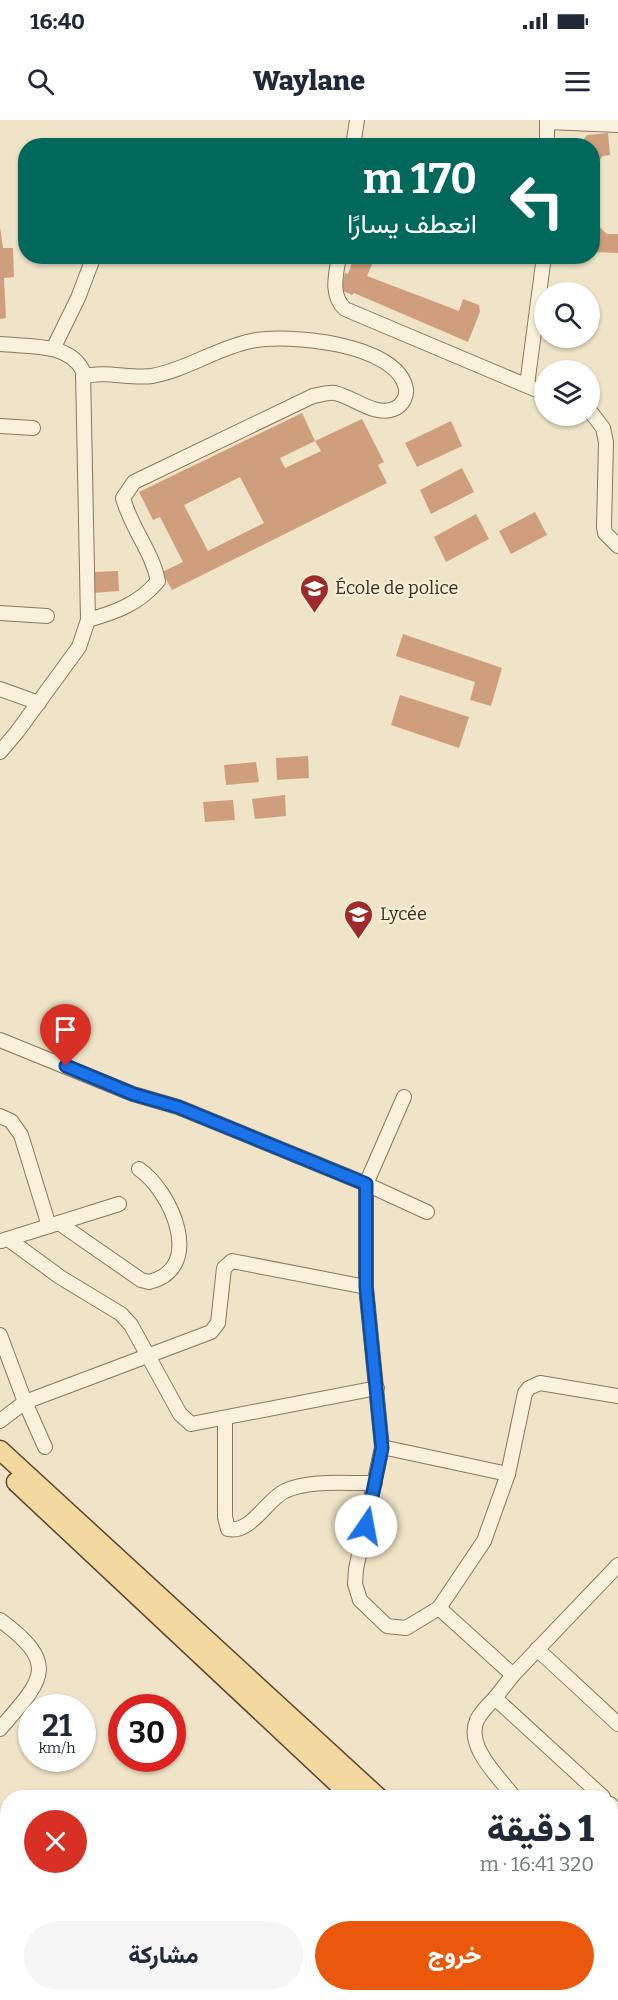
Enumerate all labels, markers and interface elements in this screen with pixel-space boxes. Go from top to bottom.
text: 16:40 [30,8,85,35]
icon: search [24,65,57,98]
text: Waylane [253,65,365,97]
icon: menu [561,65,594,98]
text: 170 m [363,154,477,204]
icon: left [498,162,576,240]
text: انعطف يسارًا [347,208,477,240]
map controls [534,282,600,426]
button: search [534,282,600,348]
button: layers [534,360,600,426]
school or university icon: École de police [298,572,330,614]
place label: École de police [335,576,458,599]
school or university icon: Lycée [343,898,375,940]
place label: Lycée [380,903,427,925]
pin [40,1004,91,1066]
icon: arrive [49,1013,82,1046]
position arrow [334,1494,398,1558]
speed limit sign: 30 [108,1694,186,1772]
text: 21 [42,1708,72,1744]
text: km/h [38,1739,76,1757]
text: 1 دقيقة [487,1807,594,1851]
button: close [24,1810,87,1873]
text: 320 m · 16:41 [480,1852,594,1876]
button: مشاركة [24,1921,303,1990]
button: خروج [315,1921,594,1990]

